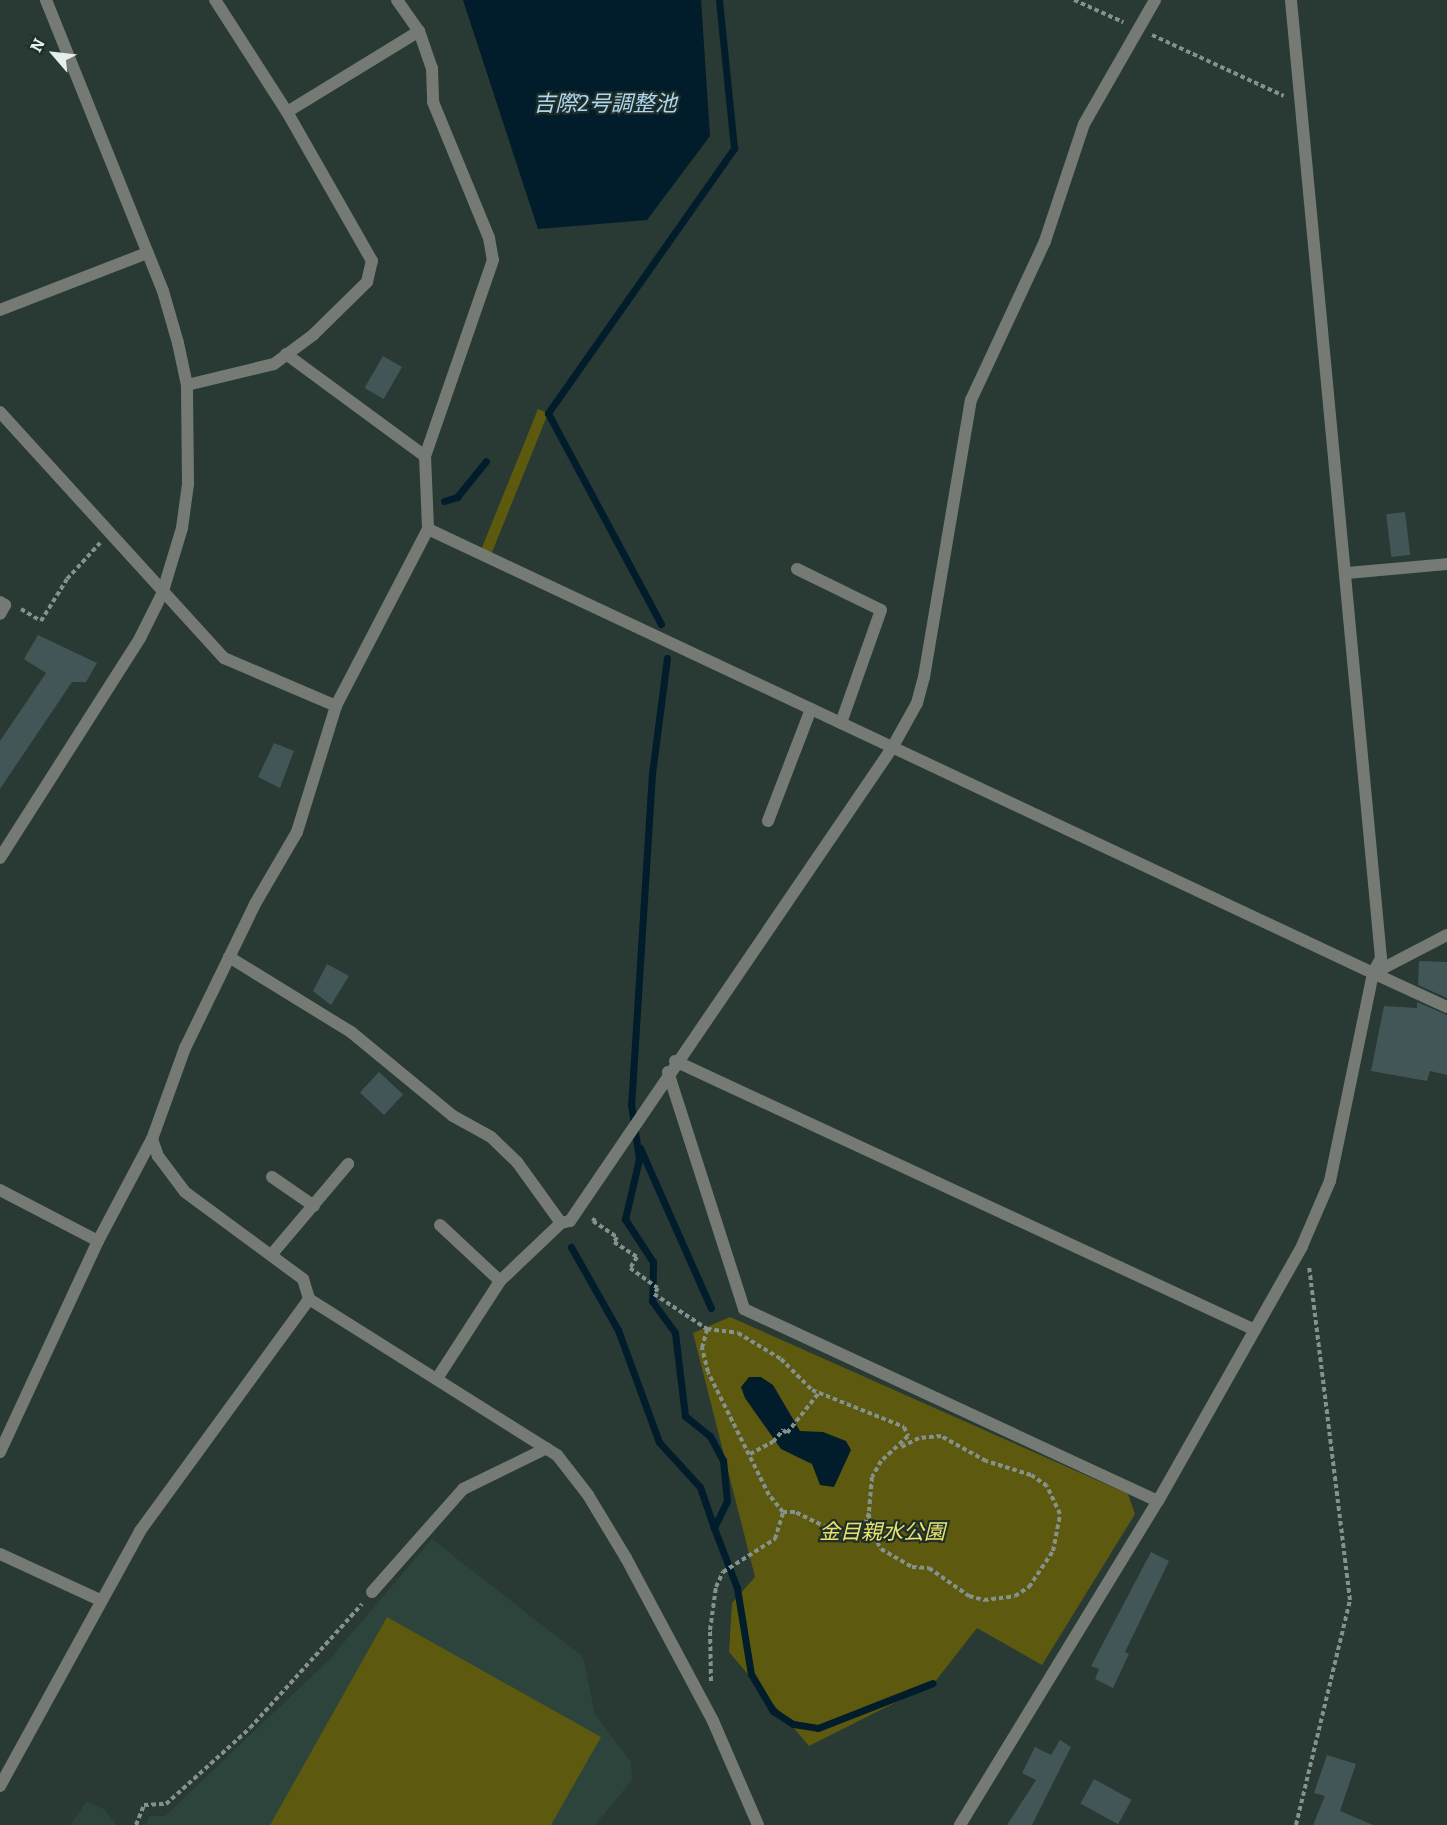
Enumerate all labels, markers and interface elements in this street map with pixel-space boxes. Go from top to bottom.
north arrow [24,24,84,84]
text: N [26,35,49,55]
water label: 吉際2号調整池 [533,91,677,117]
park label: 金目親水公園 [819,1519,945,1545]

